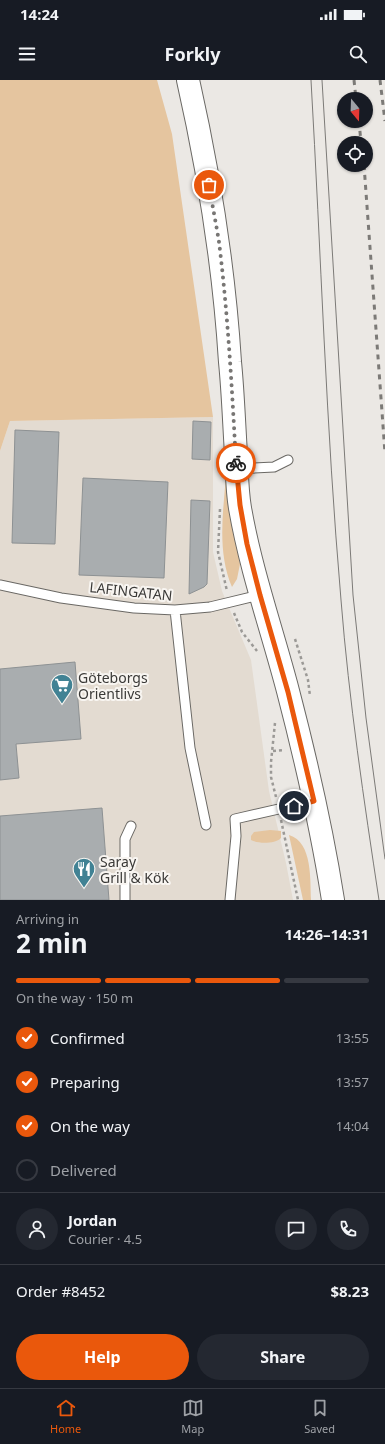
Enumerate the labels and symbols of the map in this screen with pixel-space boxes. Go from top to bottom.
north arrow [337,92,373,128]
pin [192,168,226,202]
courier [216,443,256,483]
street label: LAFINGATAN [88,577,174,605]
place label: Göteborgs Orientlivs [78,668,148,703]
supermarket icon: Göteborgs Orientlivs [49,672,75,705]
pin [277,789,311,823]
place label: Saray Grill & Kök [100,852,169,887]
restaurant icon: Saray Grill & Kök [71,856,97,889]

